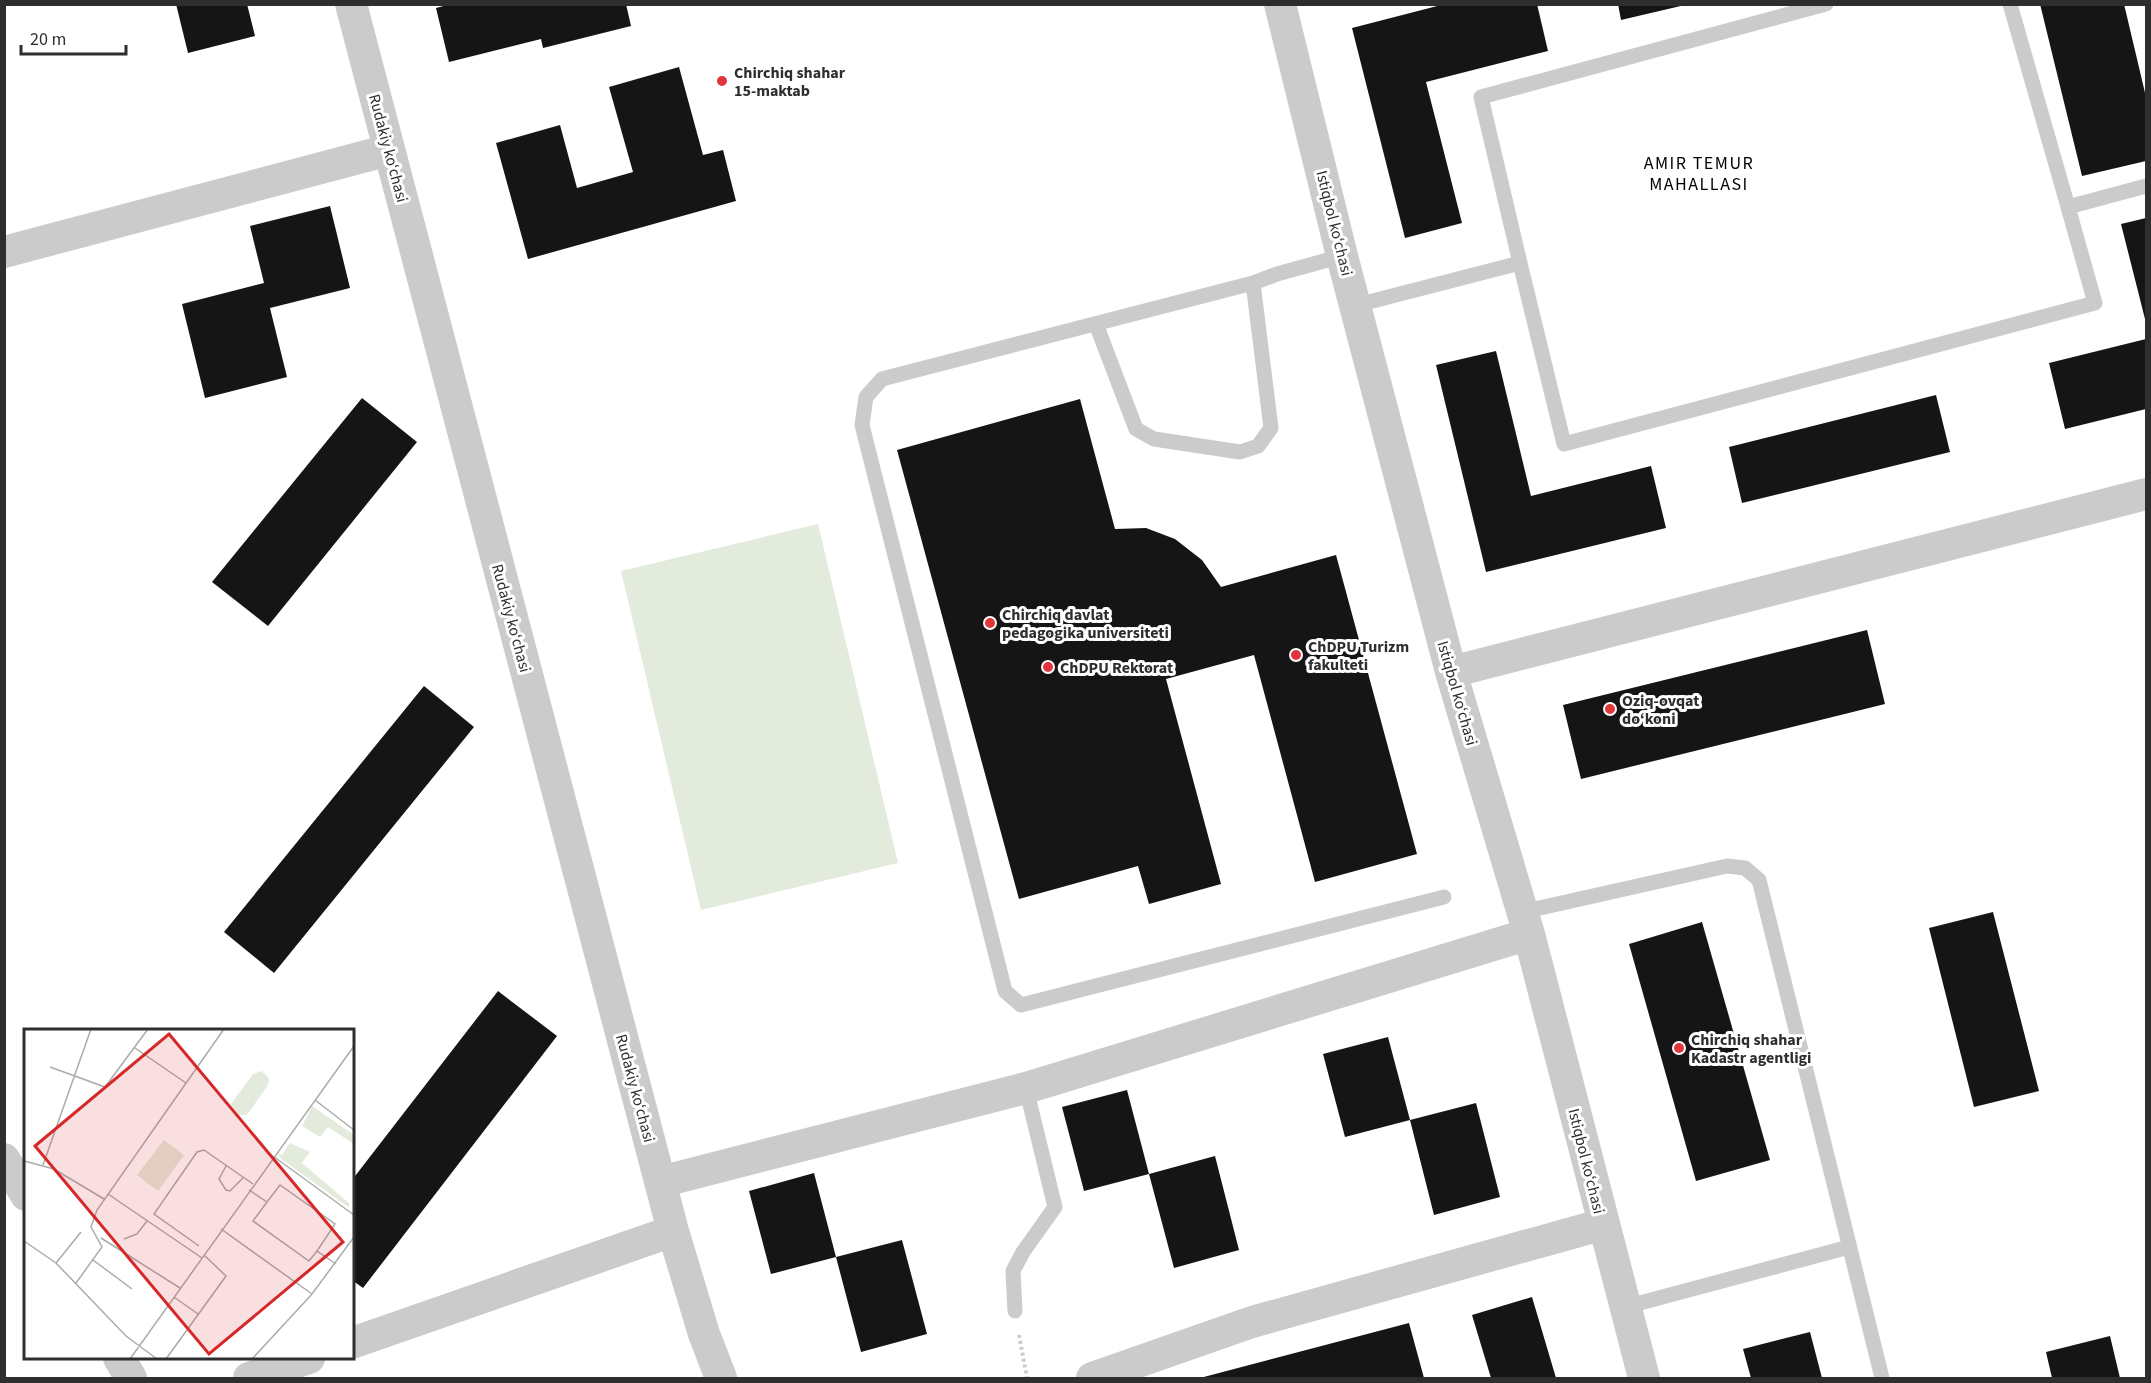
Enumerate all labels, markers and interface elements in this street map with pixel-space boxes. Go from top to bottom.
scale bar [21,18,126,56]
text: 20 m [30,27,66,52]
place label: Chirchiq shahar 15-maktab [734,62,846,102]
marker: Chirchiq shahar 15-maktab [715,74,729,88]
street label: Rudakiy ko‘chasi [363,92,413,205]
district label: AMIR TEMUR MAHALLASI [1644,151,1754,197]
street label: Istiqbol ko‘chasi [1310,168,1358,278]
street label: Rudakiy ko‘chasi [486,562,536,675]
place label: Chirchiq davlat pedagogika universiteti [1002,604,1169,644]
marker: Chirchiq davlat pedagogika universiteti [983,616,997,630]
place label: ChDPU Turizm fakulteti [1308,636,1409,676]
street label: Istiqbol ko‘chasi [1432,638,1482,748]
marker: ChDPU Turizm fakulteti [1289,648,1303,662]
place label: ChDPU Rektorat [1060,657,1173,679]
marker: ChDPU Rektorat [1041,660,1055,674]
place label: Oziq-ovqat do‘koni [1622,690,1699,730]
marker: Oziq-ovqat do‘koni [1603,702,1617,716]
inset map [24,1029,354,1359]
place label: Chirchiq shahar Kadastr agentligi [1691,1029,1812,1069]
street label: Rudakiy ko‘chasi [610,1032,660,1145]
marker: Chirchiq shahar Kadastr agentligi [1672,1041,1686,1055]
street label: Istiqbol ko‘chasi [1562,1106,1610,1216]

